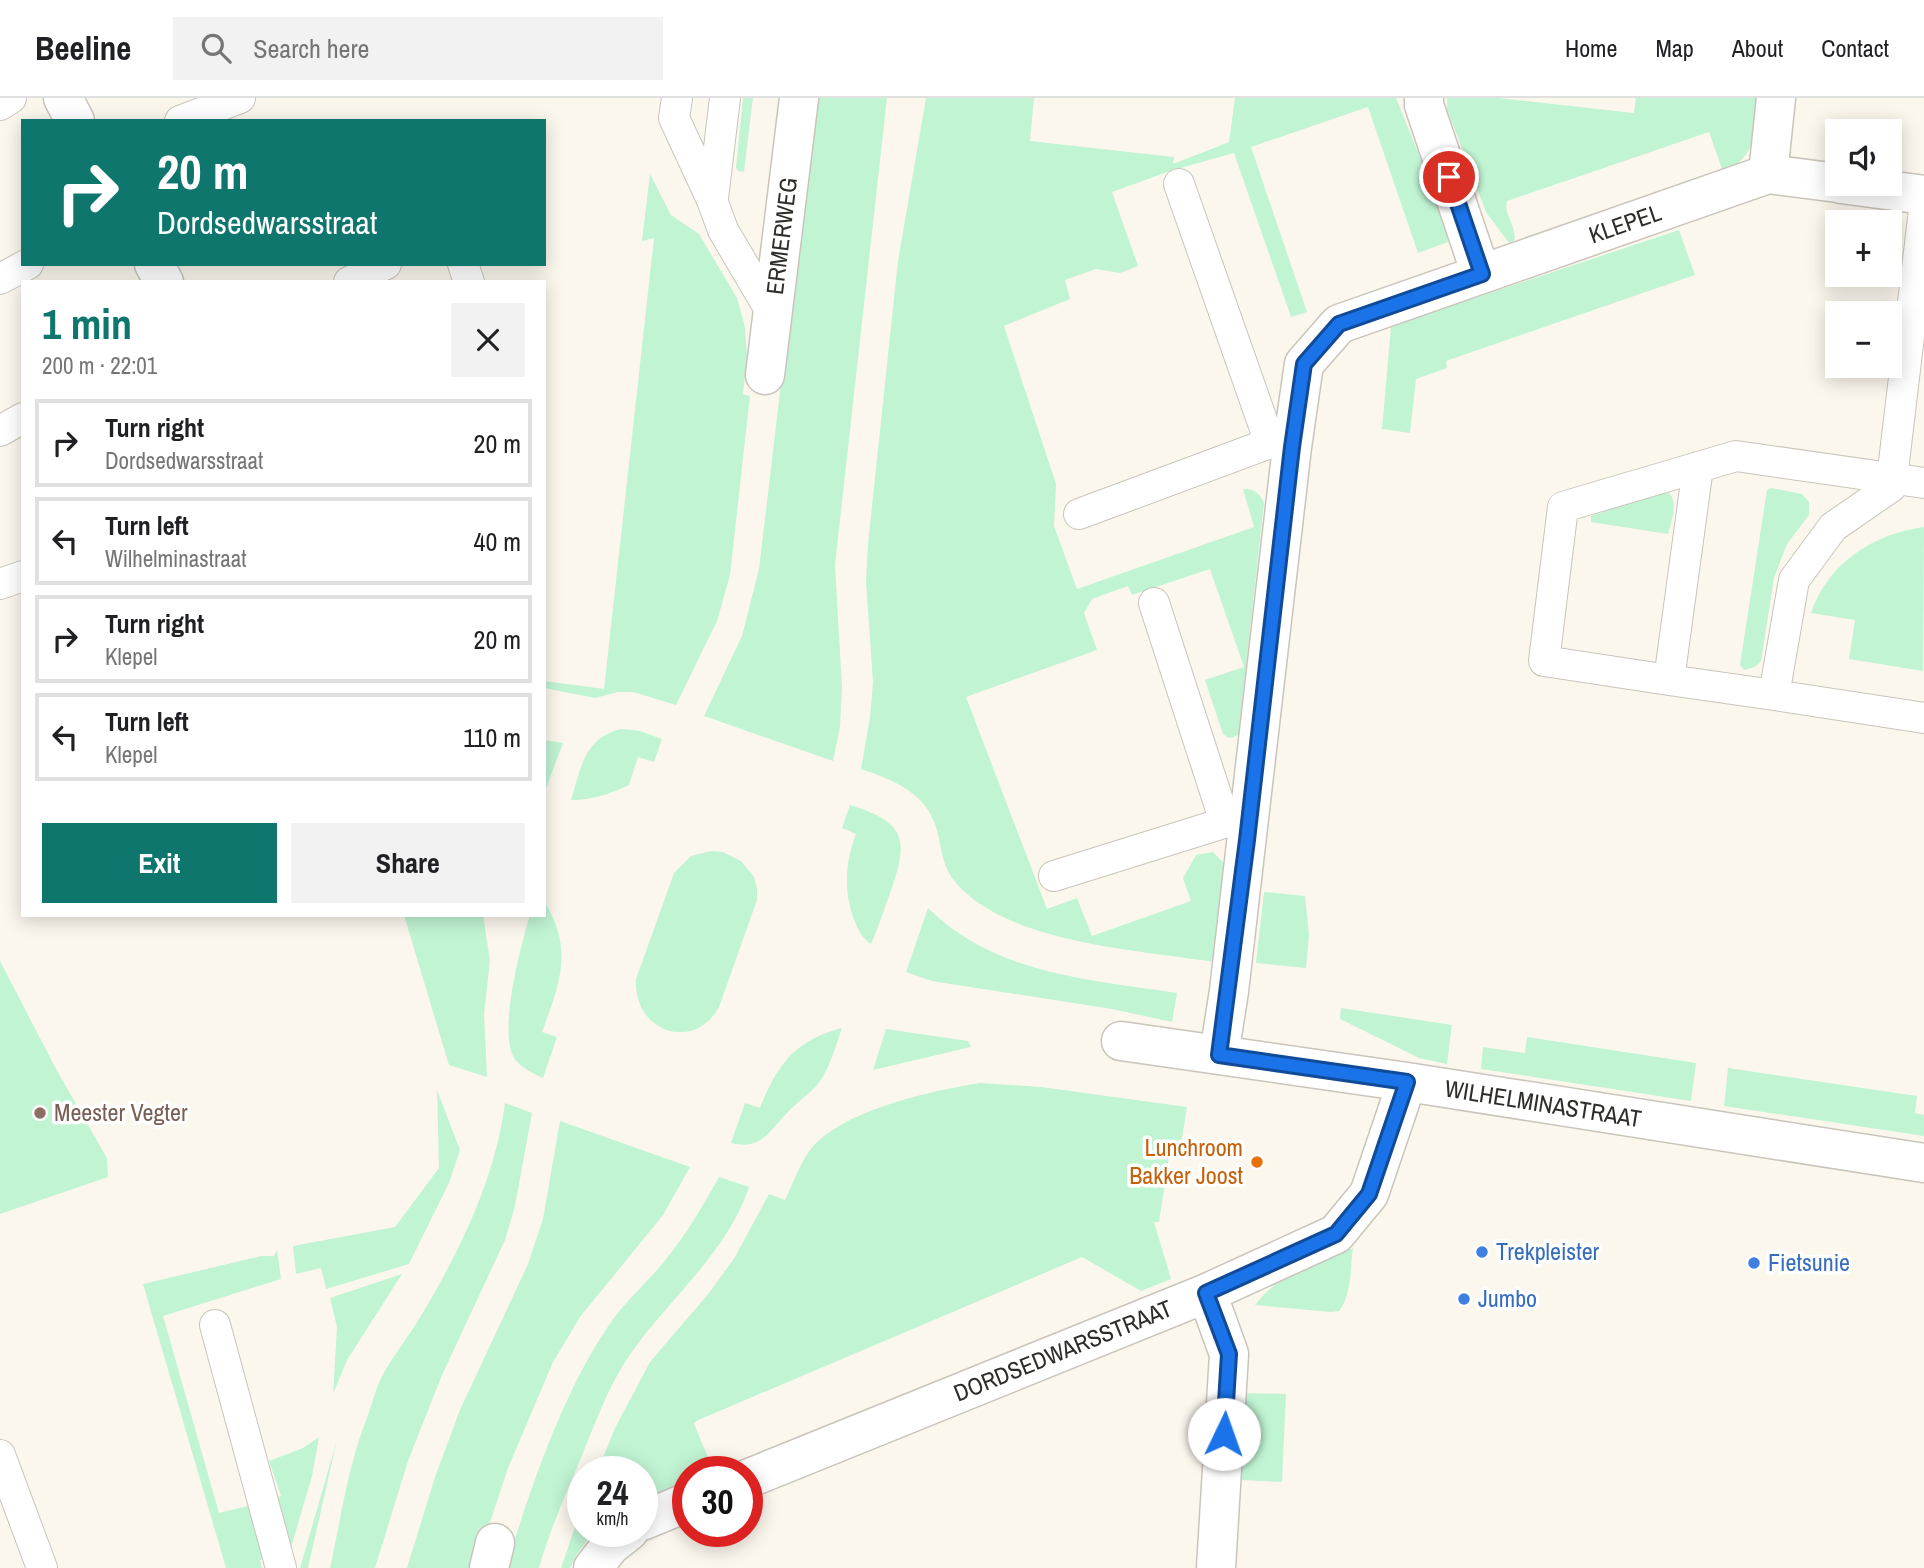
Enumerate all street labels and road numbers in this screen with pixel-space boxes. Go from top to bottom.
street label: ERMERWEG [758,175,804,296]
street label: KLEPEL [1584,196,1665,250]
street label: WILHELMINASTRAAT [1443,1072,1644,1134]
street label: DORDSEDWARSSTRAAT [949,1292,1177,1409]

